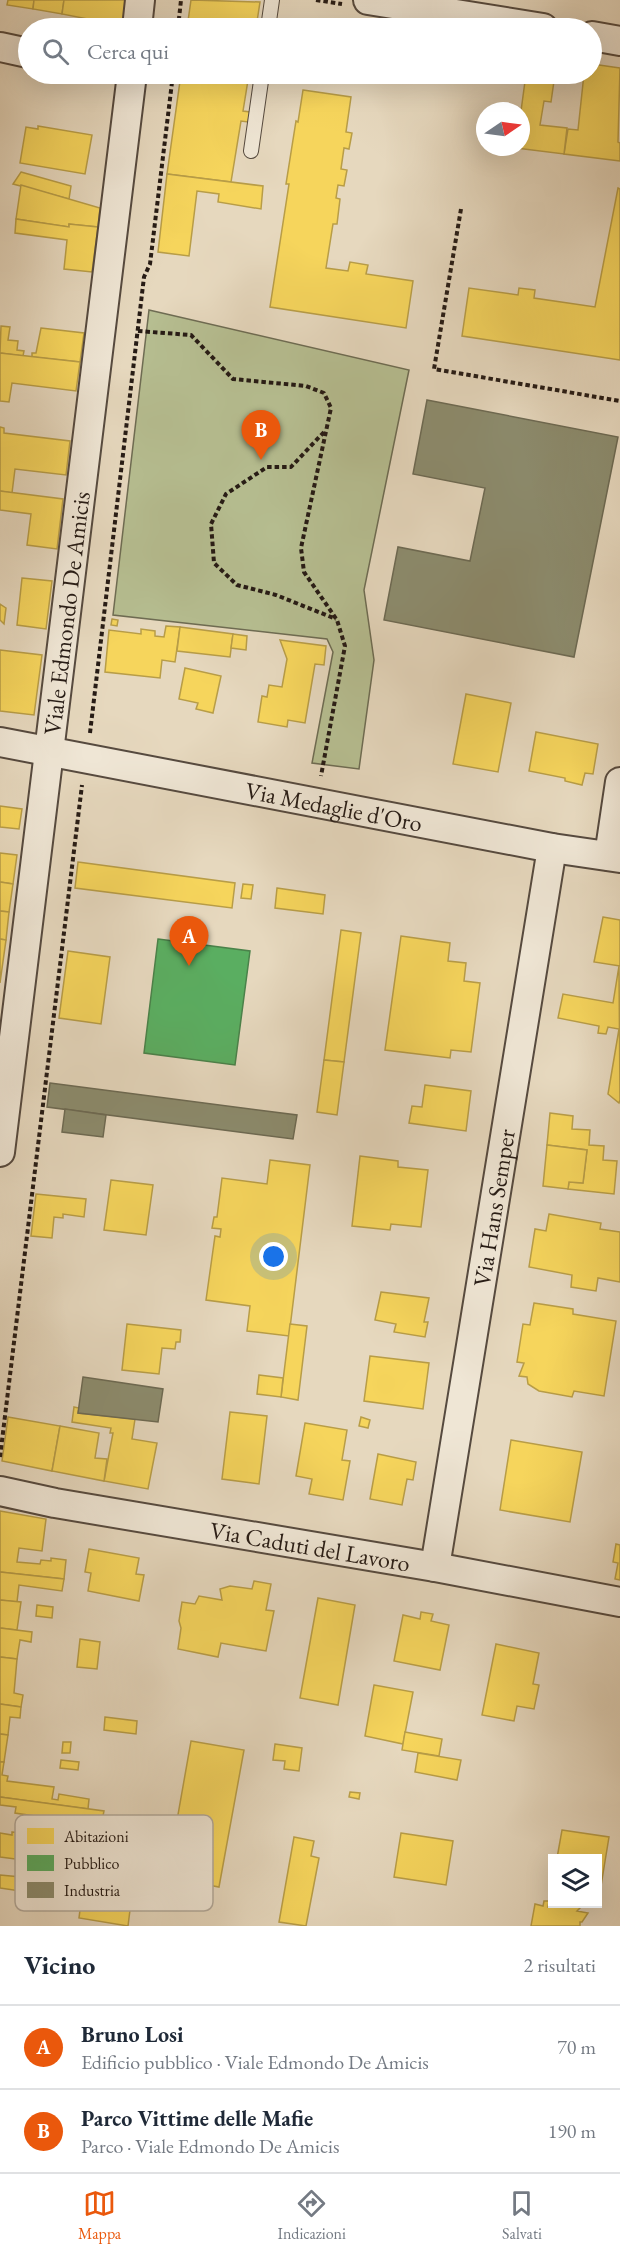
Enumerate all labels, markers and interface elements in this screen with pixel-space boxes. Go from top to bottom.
search box [18,18,602,84]
icon: search [39,35,72,68]
text: Cerca qui [87,37,169,66]
north arrow [476,102,530,156]
pin: B [242,410,280,460]
street label: Viale Edmondo De Amicis [36,489,96,737]
street label: Via Medaglie d'Oro [243,774,425,838]
pin: A [170,916,208,966]
street label: Via Hans Semper [465,1127,522,1289]
your location [259,1242,288,1271]
street label: Via Caduti del Lavoro [208,1514,413,1578]
legend [15,1815,213,1911]
text: Abitazioni [63,1826,129,1847]
text: Pubblico [64,1853,119,1874]
map controls [548,1854,602,1908]
button: layers [548,1854,602,1908]
text: Industria [64,1880,121,1901]
text: Vicino [24,1948,95,1982]
text: 2 risultati [524,1952,596,1978]
text: Bruno Losi [81,2020,183,2049]
text: A [36,2034,51,2060]
text: 70 m [557,2034,596,2060]
text: Edificio pubblico · Viale Edmondo De Amicis [81,2049,429,2075]
text: Parco Vittime delle Mafie [81,2104,313,2133]
text: B [37,2118,50,2144]
text: 190 m [548,2118,596,2144]
text: Parco · Viale Edmondo De Amicis [81,2133,339,2159]
tab: Mappa [78,2187,121,2244]
tab: Indicazioni [277,2187,346,2244]
tab: Salvati [502,2187,542,2244]

